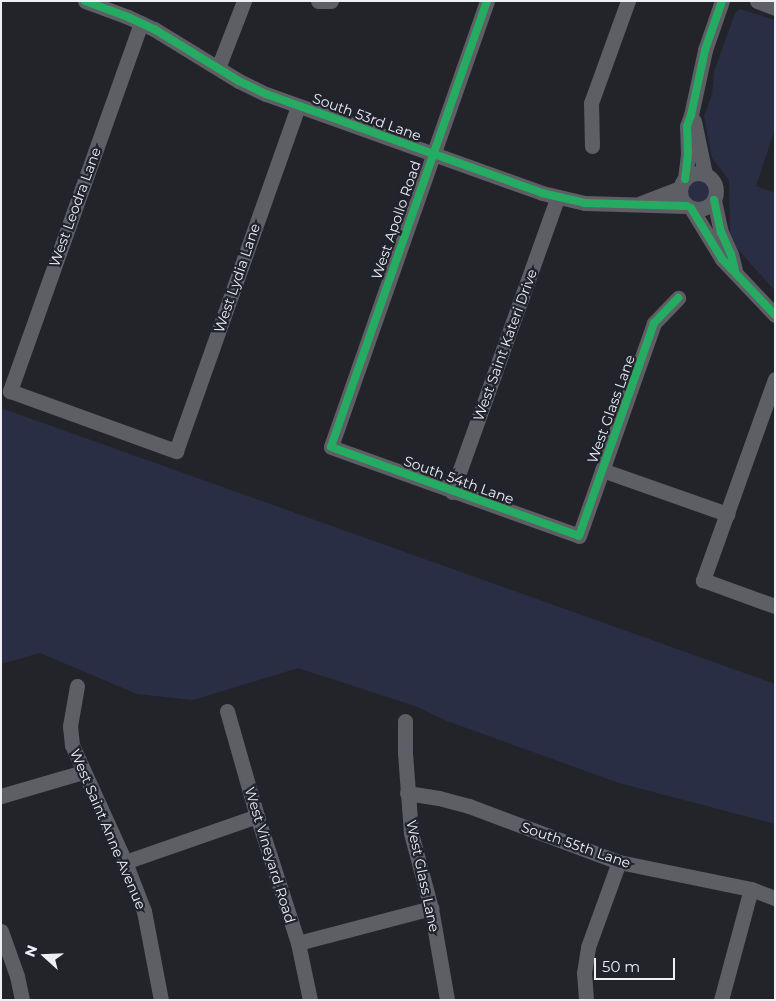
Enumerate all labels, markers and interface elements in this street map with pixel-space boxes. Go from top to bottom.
street label: South 53rd Lane [310,90,424,144]
street label: West Leodra Lane [46,145,104,269]
street label: West Apollo Road [368,158,424,282]
street label: West Lydia Lane [210,221,264,335]
street label: West Saint Kateri Drive [470,267,540,423]
street label: West Glass Lane [584,353,638,465]
street label: South 54th Lane [402,452,516,508]
street label: West Saint Anne Avenue [67,746,149,912]
street label: West Vineyard Road [241,785,299,925]
street label: West Glass Lane [403,818,443,934]
street label: South 55th Lane [519,818,633,872]
north arrow [20,931,70,981]
text: N [21,942,41,959]
scale bar [596,948,677,980]
text: 50 m [602,957,640,976]

